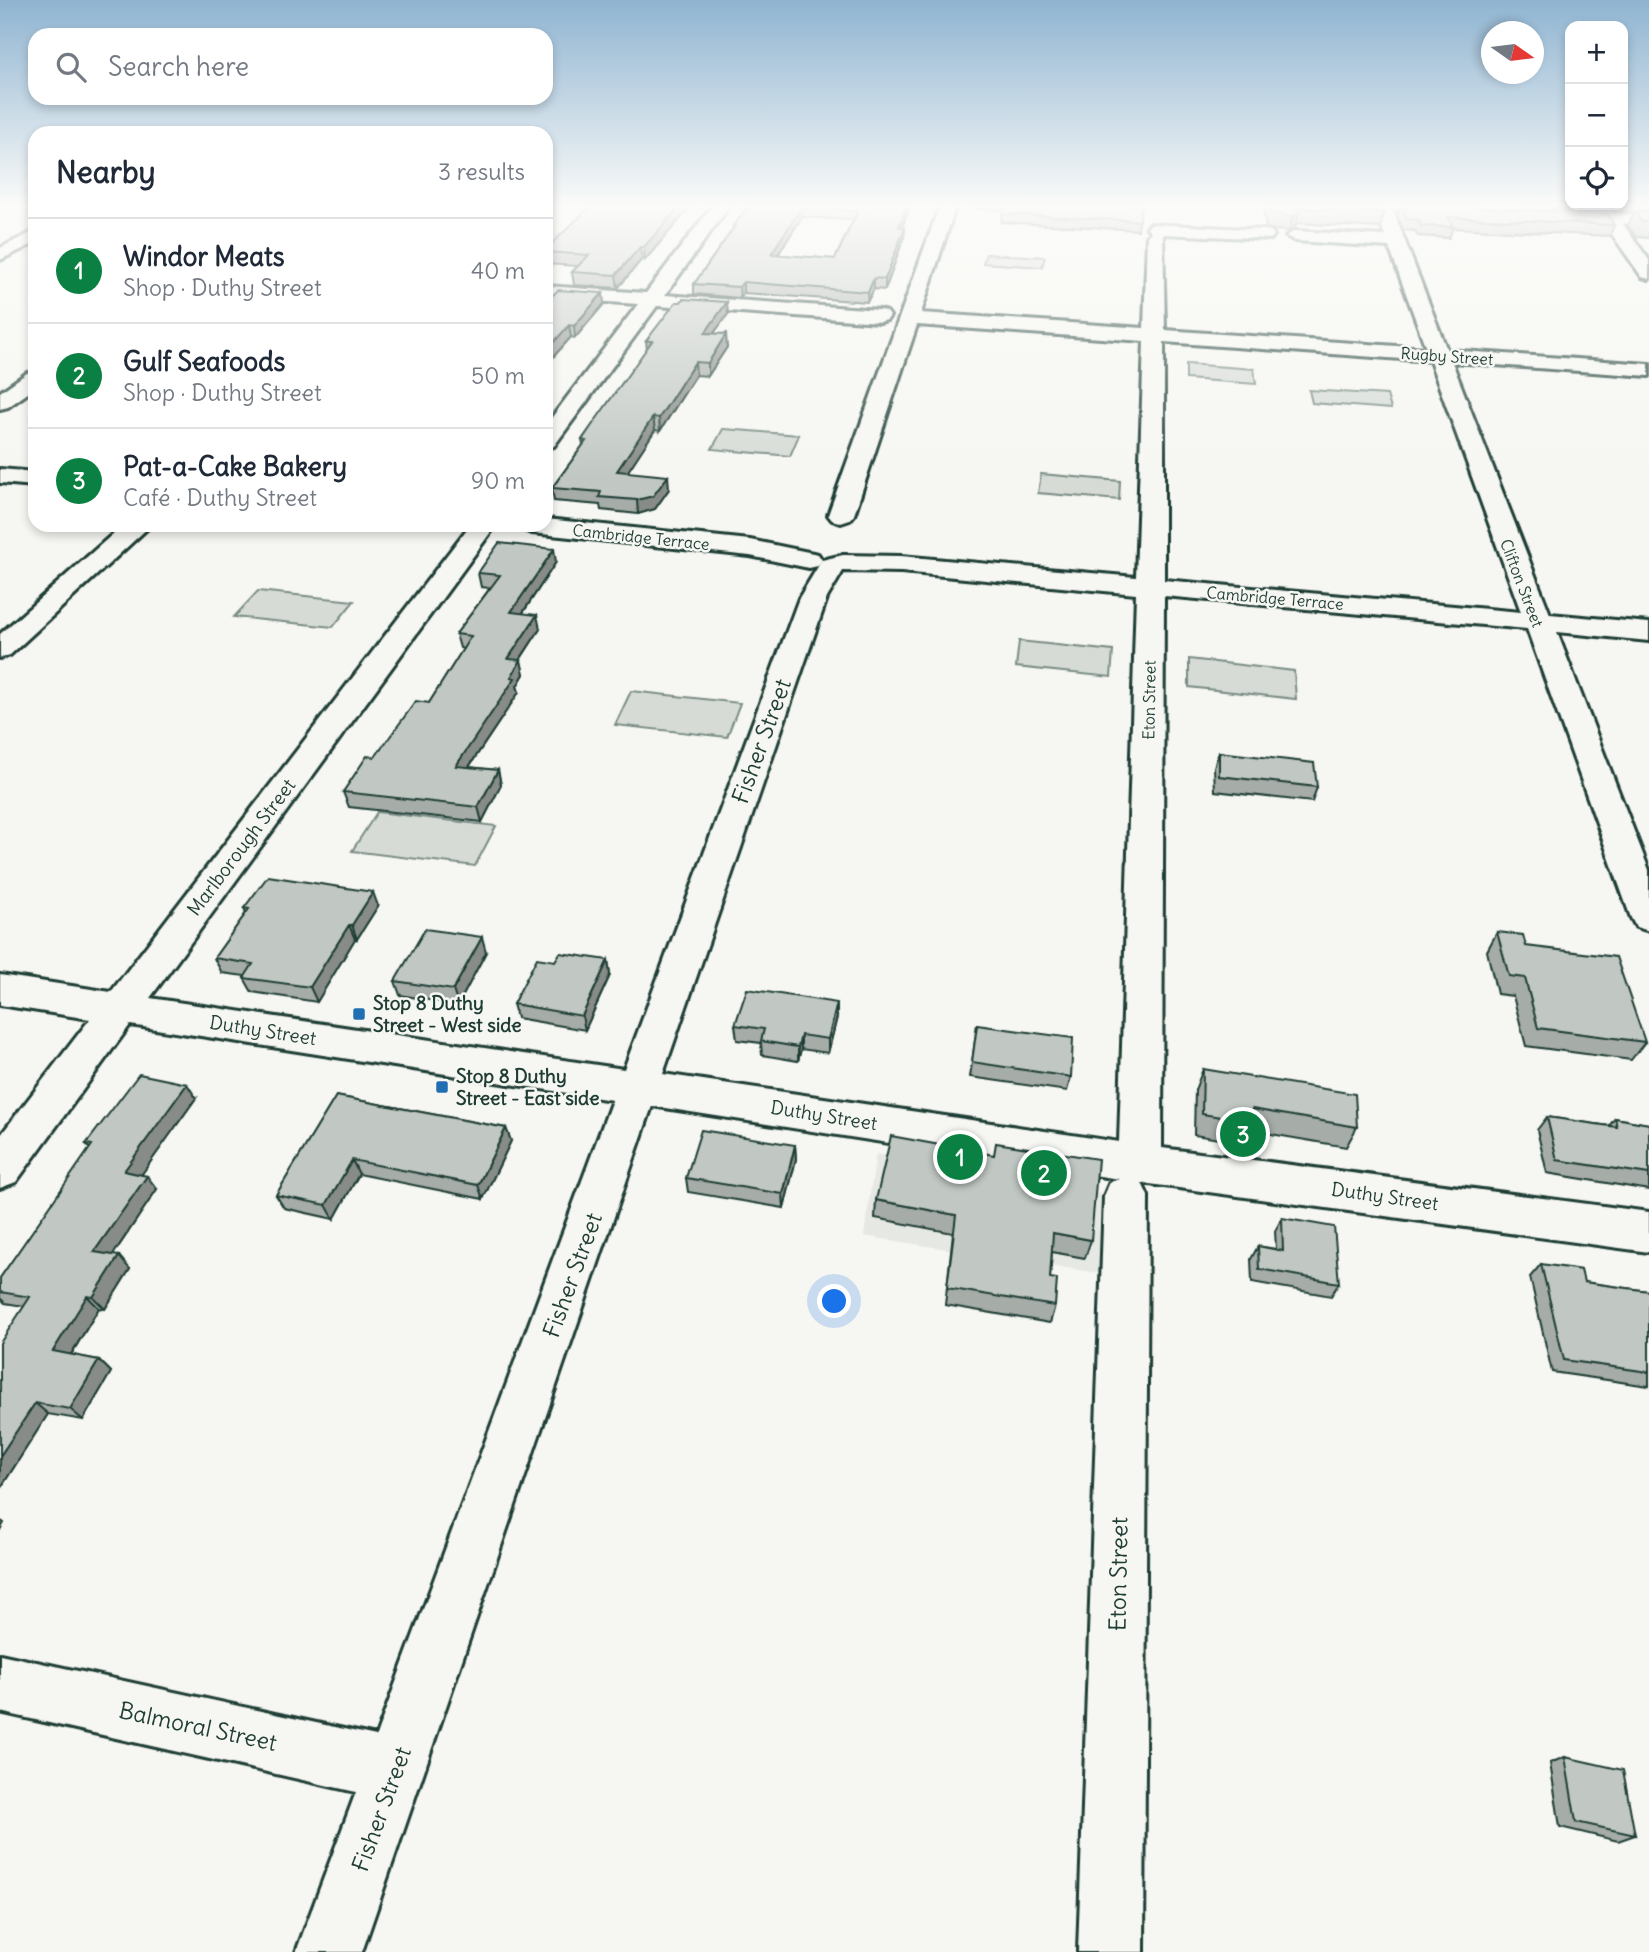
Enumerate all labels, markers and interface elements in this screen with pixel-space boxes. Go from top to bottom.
north arrow [1481,21,1544,84]
map controls [1565,21,1628,210]
button: + [1565,21,1628,84]
search box [28,28,553,105]
icon: search [52,48,90,86]
text: Search here [108,50,249,83]
button: − [1565,84,1628,147]
button: locate [1565,147,1628,210]
text: Nearby [56,153,156,191]
text: 3 results [438,157,525,186]
text: Windor Meats [123,240,285,273]
text: 1 [74,256,84,285]
text: 40 m [471,256,525,285]
text: Shop · Duthy Street [123,273,322,302]
street label: Rugby Street [1400,343,1495,369]
text: Gulf Seafoods [123,345,285,378]
text: 2 [73,361,85,390]
text: 50 m [471,361,525,390]
text: Shop · Duthy Street [123,378,322,407]
text: Pat-a-Cake Bakery [123,450,347,483]
text: 3 [72,466,86,495]
text: 90 m [471,466,525,495]
text: Café · Duthy Street [123,483,317,512]
street label: Cambridge Terrace [572,520,710,554]
street label: Clifton Street [1496,536,1548,631]
street label: Cambridge Terrace [1206,582,1344,614]
street label: Eton Street [1138,660,1160,740]
street label: Fisher Street [725,674,797,807]
street label: Marlborough Street [182,774,300,920]
place label: Stop 8 Duthy Street - West side [373,991,522,1037]
marker: Stop 8 Duthy Street - West side [351,1006,367,1022]
street label: Duthy Street [208,1010,318,1050]
place label: Stop 8 Duthy Street - East side [456,1064,599,1110]
marker: Stop 8 Duthy Street - East side [434,1079,450,1095]
street label: Duthy Street [769,1095,879,1135]
pin: 3 [1220,1108,1266,1160]
pin: 1 [937,1131,983,1183]
pin: 2 [1021,1147,1067,1199]
street label: Duthy Street [1330,1177,1440,1215]
street label: Fisher Street [536,1208,608,1341]
your location [817,1284,851,1318]
street label: Eton Street [1103,1516,1133,1631]
street label: Balmoral Street [116,1695,280,1757]
street label: Fisher Street [345,1742,417,1875]

